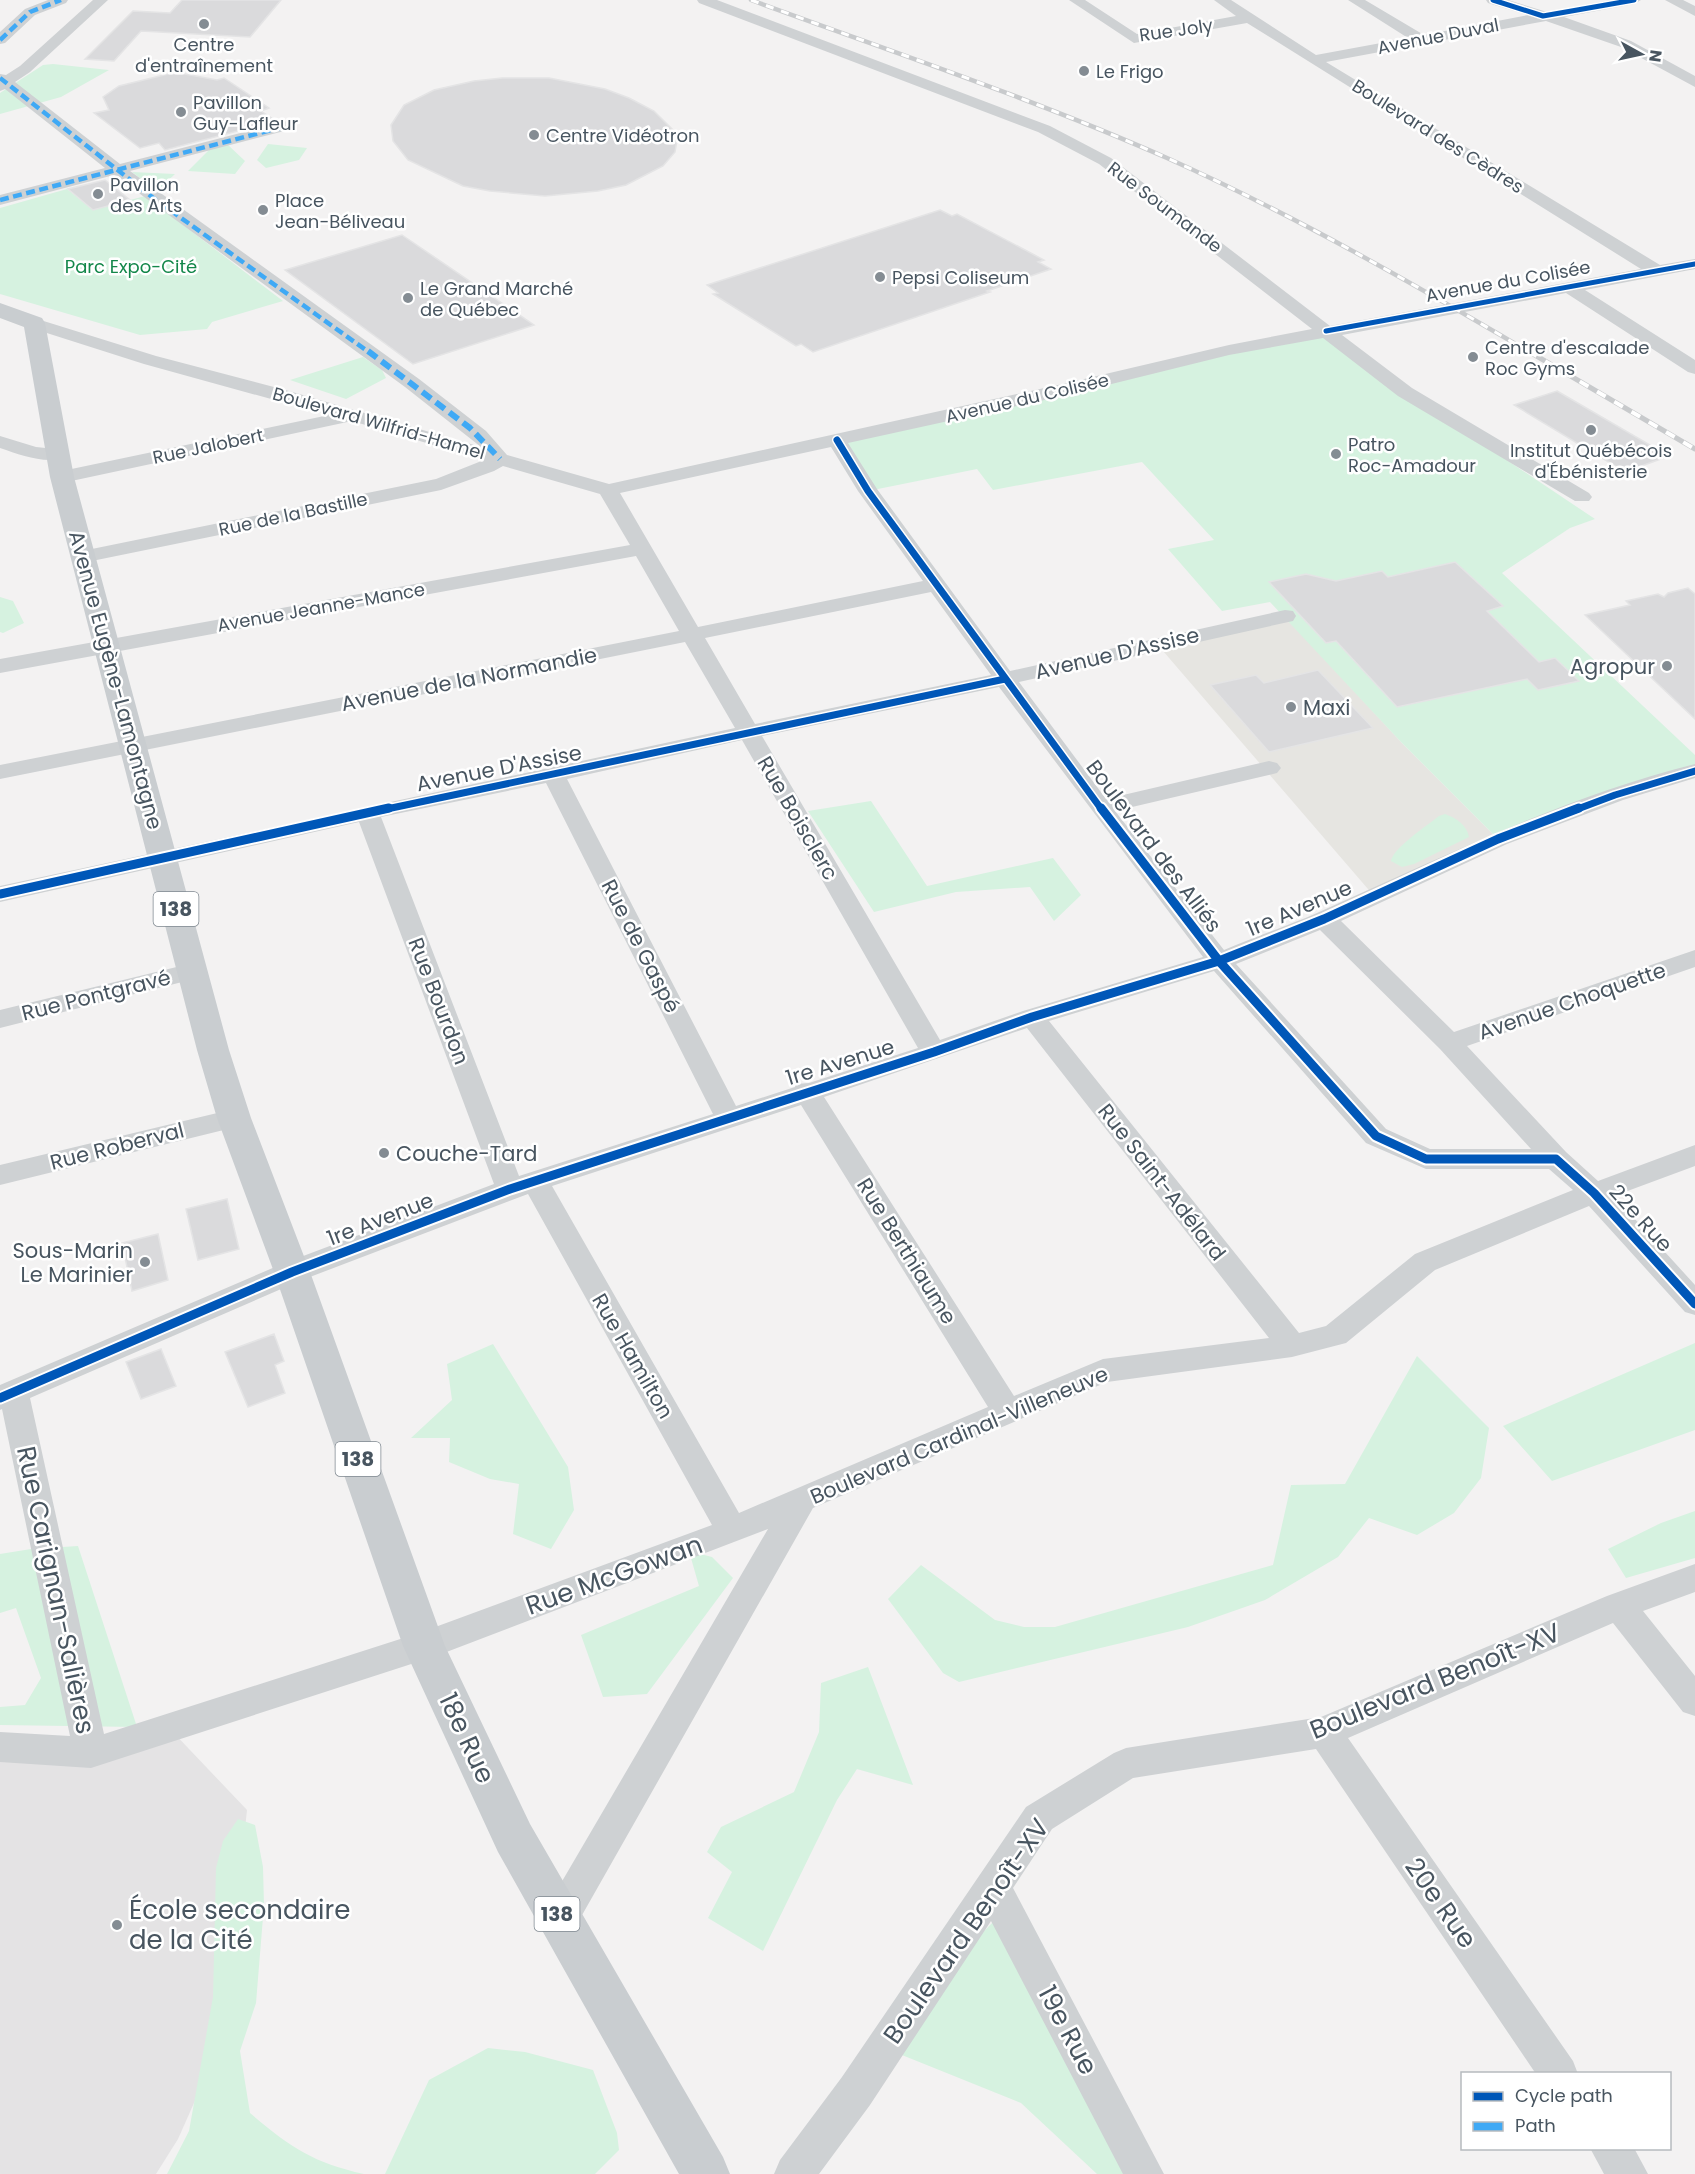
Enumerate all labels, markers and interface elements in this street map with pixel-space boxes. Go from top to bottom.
street label: Rue Joly [1138,12,1214,48]
street label: Avenue Duval [1375,12,1501,60]
marker: Centre d'entraînement [197,17,211,31]
north arrow [1611,24,1671,84]
place label: Centre d'entraînement [135,32,273,78]
text: N [1643,48,1668,64]
place label: Le Frigo [1096,59,1164,84]
marker: Le Frigo [1077,64,1091,78]
street label: Boulevard des Cèdres [1348,73,1528,199]
place label: Pavillon Guy-Lafleur [193,90,299,136]
marker: Pavillon Guy-Lafleur [174,105,188,119]
place label: Centre Vidéotron [546,123,700,148]
marker: Centre Vidéotron [527,128,541,142]
street label: Rue Soumande [1103,156,1227,258]
place label: Pavillon des Arts [110,172,182,218]
marker: Pavillon des Arts [91,187,105,201]
place label: Place Jean-Béliveau [275,188,405,234]
marker: Place Jean-Béliveau [256,203,270,217]
park label: Parc Expo-Cité [65,254,197,279]
street label: Avenue du Colisée [1424,254,1592,308]
place label: Pepsi Coliseum [892,265,1029,290]
marker: Pepsi Coliseum [873,270,887,284]
place label: Le Grand Marché de Québec [420,276,573,322]
marker: Le Grand Marché de Québec [401,291,415,305]
place label: Centre d'escalade Roc Gyms [1485,335,1649,381]
marker: Centre d'escalade Roc Gyms [1466,350,1480,364]
street label: Avenue du Colisée [943,367,1111,429]
street label: Boulevard Wilfrid-Hamel [270,381,488,465]
street label: Rue Jalobert [150,422,266,470]
marker: Institut Québécois d'Ébénisterie [1584,423,1598,437]
place label: Patro Roc-Amadour [1348,432,1476,478]
place label: Institut Québécois d'Ébénisterie [1510,438,1672,484]
marker: Patro Roc-Amadour [1329,447,1343,461]
street label: Rue de la Bastille [216,486,370,542]
street label: Avenue Eugène-Lamontagne [62,527,170,833]
street label: Avenue Jeanne-Mance [215,576,427,638]
street label: Avenue D'Assise [1032,620,1202,686]
street label: Avenue de la Normandie [339,640,599,718]
place label: Agropur [1570,652,1655,681]
marker: Agropur [1660,659,1674,673]
place label: Maxi [1303,693,1351,722]
marker: Maxi [1284,700,1298,714]
street label: Avenue D'Assise [414,738,584,798]
street label: Rue Boisclerc [751,751,845,885]
street label: Boulevard des Alliés [1080,754,1228,938]
street label: 1re Avenue [1242,873,1356,943]
street label: Rue de Gaspé [595,874,687,1018]
road number: 138 [154,892,198,926]
street label: Rue Bourdon [402,933,476,1069]
street label: Avenue Choquette [1474,955,1670,1047]
street label: Rue Pontgravé [18,962,174,1028]
street label: 1re Avenue [782,1032,898,1092]
street label: Rue Saint-Adélard [1091,1097,1233,1267]
street label: Rue Roberval [47,1115,187,1177]
place label: Couche-Tard [396,1139,537,1168]
marker: Couche-Tard [377,1146,391,1160]
street label: Rue Berthiaume [850,1172,964,1330]
street label: 22e Rue [1603,1178,1679,1258]
street label: 1re Avenue [323,1185,437,1253]
place label: Sous-Marin Le Marinier [13,1236,133,1289]
marker: Sous-Marin Le Marinier [138,1255,152,1269]
street label: Rue Hamilton [585,1288,681,1424]
street label: Boulevard Cardinal-Villeneuve [806,1359,1112,1511]
road number: 138 [336,1442,380,1476]
street label: Rue Carignan-Salières [8,1443,104,1737]
street label: Rue McGowan [520,1526,708,1624]
street label: Boulevard Benoît-XV [1304,1614,1566,1748]
street label: 18e Rue [430,1687,504,1789]
street label: Boulevard Benoît-XV [875,1811,1057,2051]
street label: 20e Rue [1397,1851,1485,1955]
place label: École secondaire de la Cité [129,1892,350,1958]
road number: 138 [534,1897,580,1931]
marker: École secondaire de la Cité [110,1918,124,1932]
street label: 19e Rue [1029,1979,1107,2081]
legend [1461,2072,1671,2150]
text: Cycle path [1515,2083,1613,2108]
text: Path [1515,2113,1556,2138]

